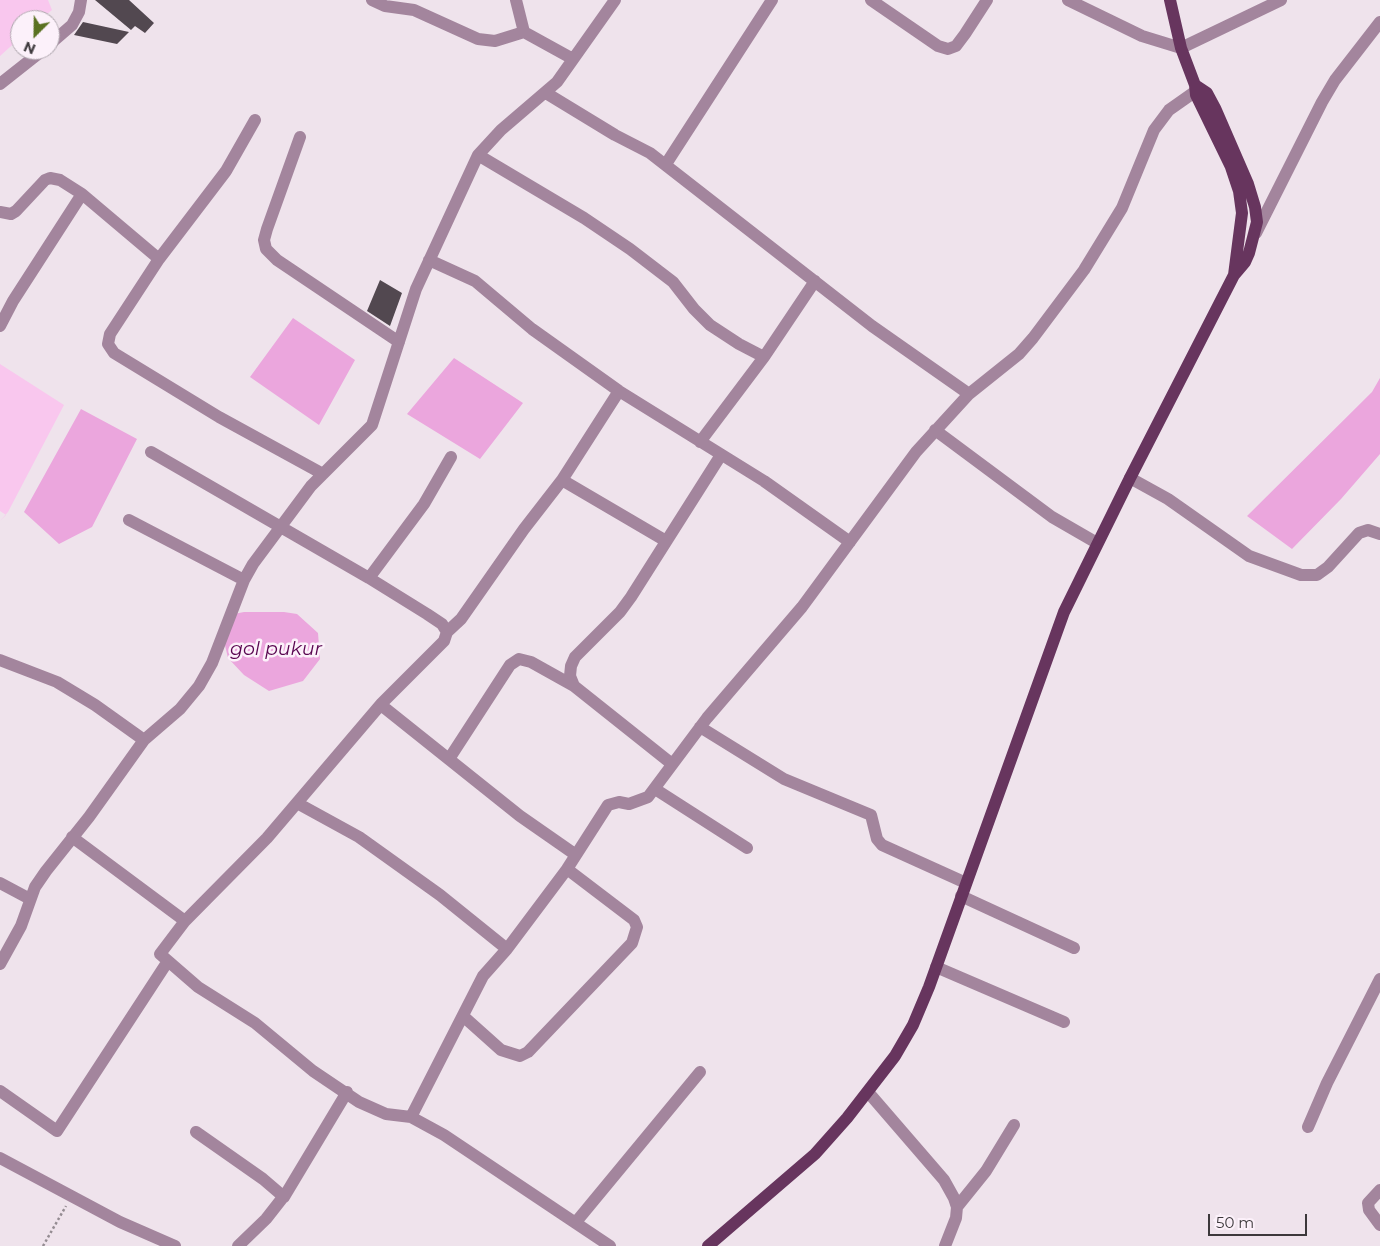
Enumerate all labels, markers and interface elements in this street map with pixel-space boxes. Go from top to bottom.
north arrow [10,10,60,60]
text: N [21,37,38,58]
water label: gol pukur [230,638,322,660]
scale bar [1210,1204,1309,1236]
text: 50 m [1216,1213,1254,1232]

